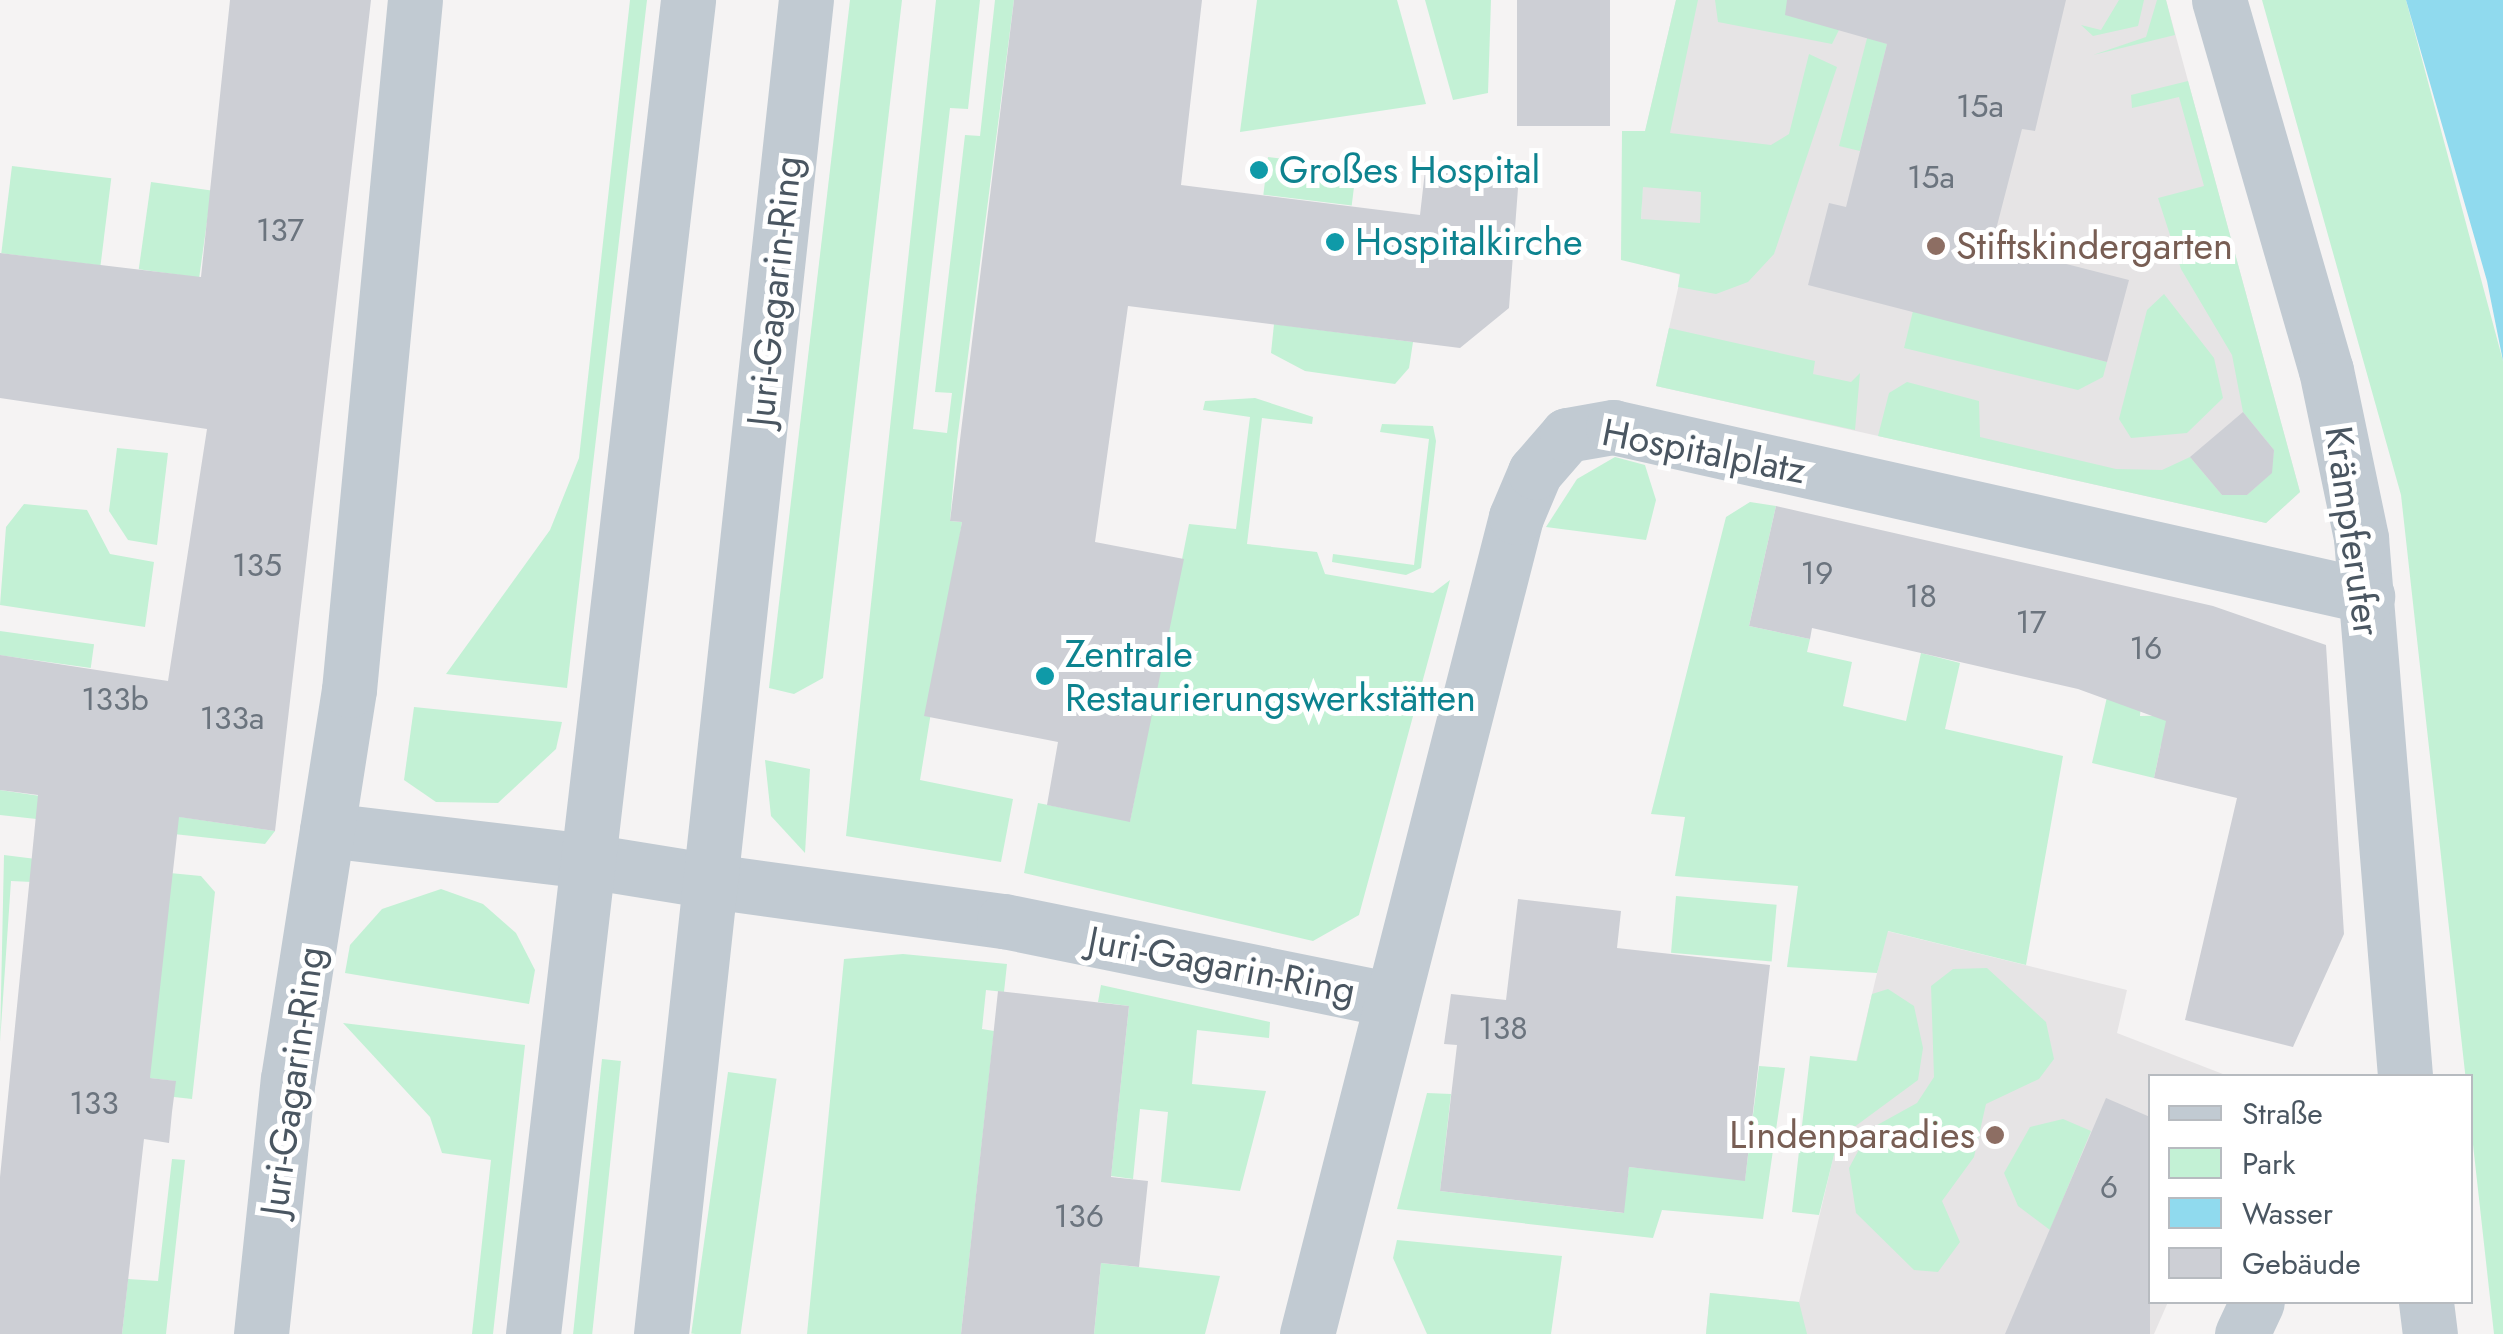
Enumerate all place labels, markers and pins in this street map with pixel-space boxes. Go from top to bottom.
place label: Großes Hospital [1279,147,1540,193]
marker: Großes Hospital [1248,159,1270,181]
place label: Hospitalkirche [1355,219,1583,265]
place label: Stiftskindergarten [1956,223,2233,269]
marker: Hospitalkirche [1324,231,1346,253]
marker: Stiftskindergarten [1925,235,1947,257]
place label: Zentrale Restaurierungswerkstätten [1065,631,1476,721]
marker: Zentrale Restaurierungswerkstätten [1034,665,1056,687]
place label: Lindenparadies [1729,1112,1975,1158]
marker: Lindenparadies [1984,1124,2006,1146]

